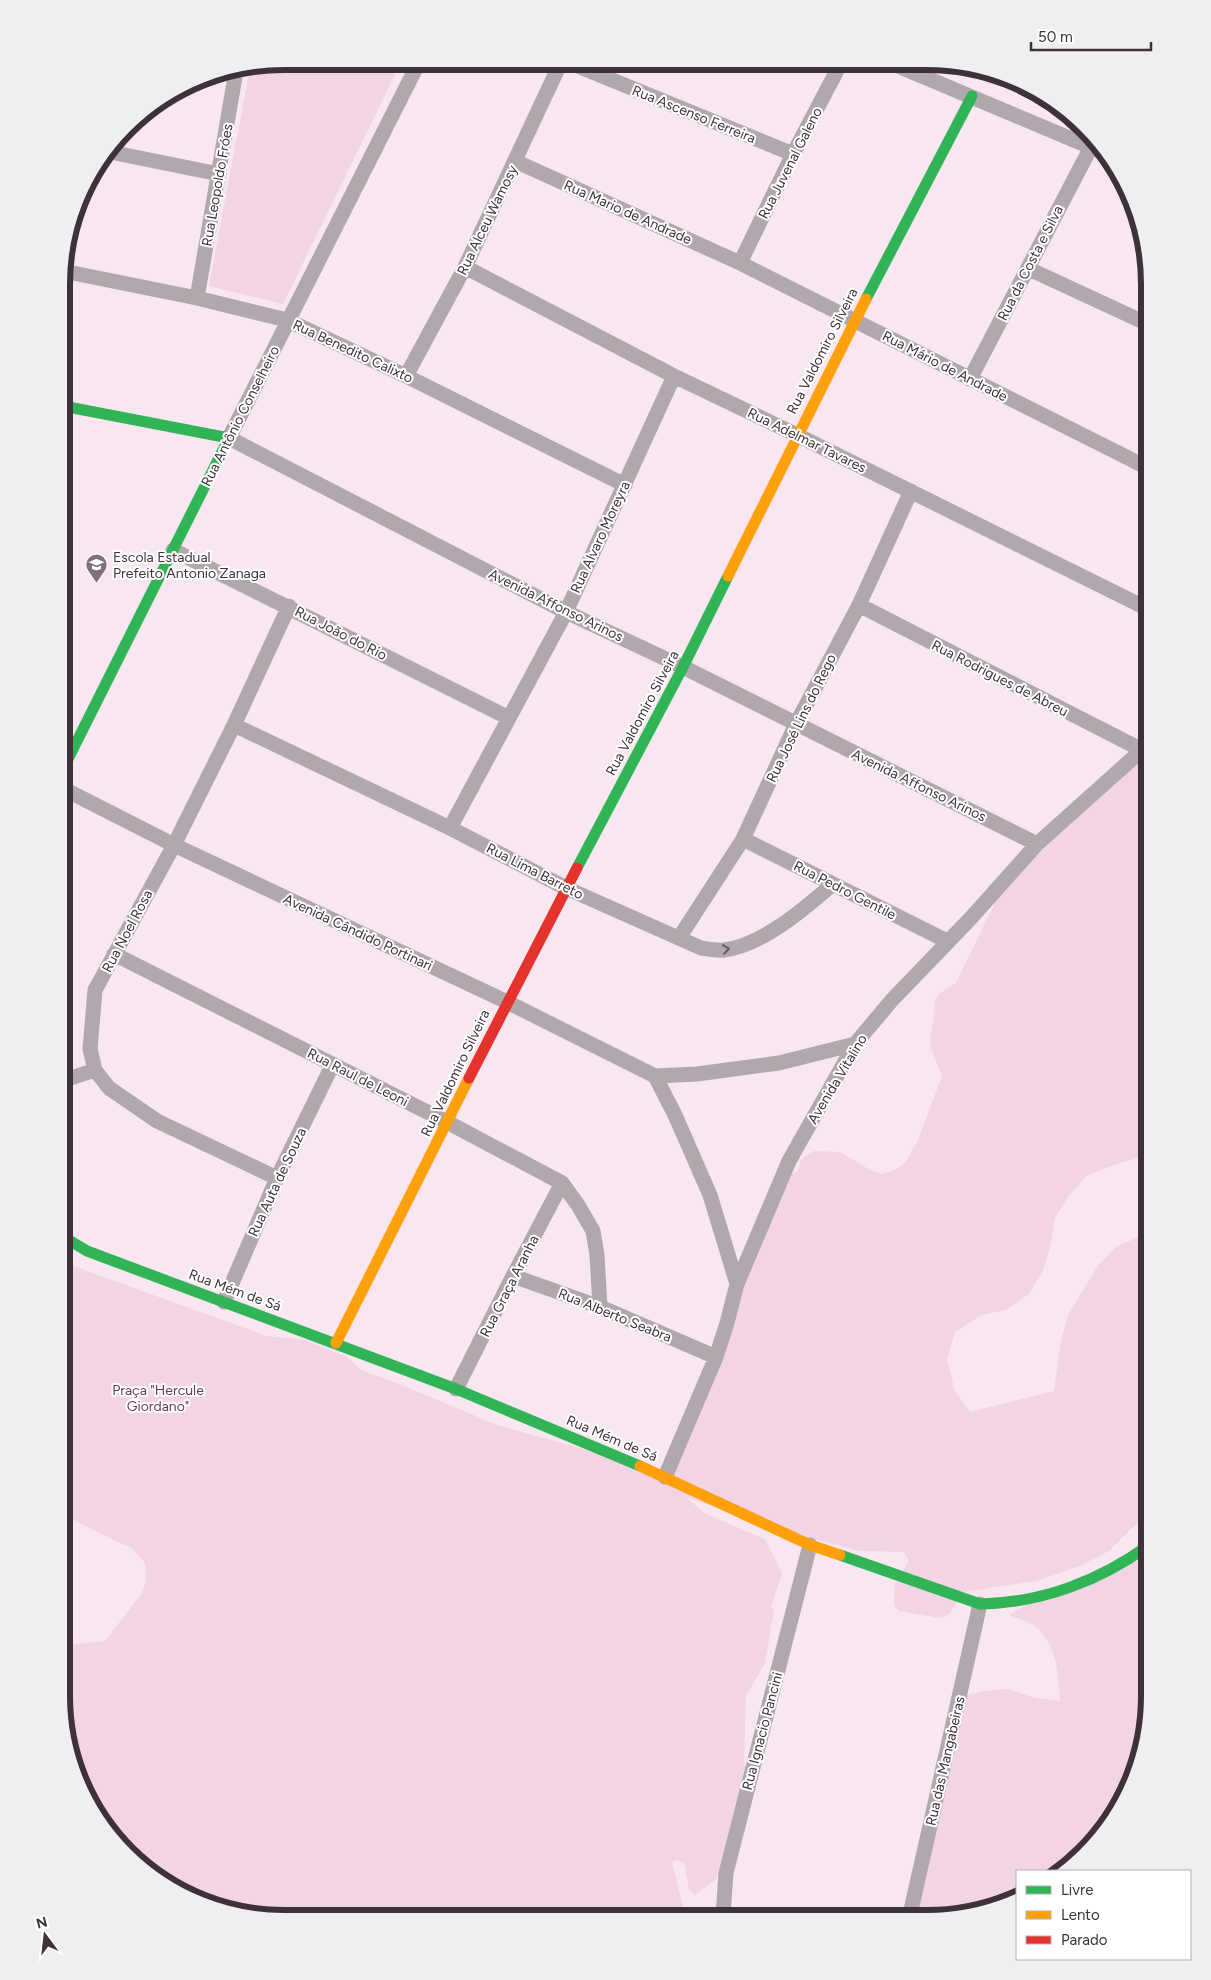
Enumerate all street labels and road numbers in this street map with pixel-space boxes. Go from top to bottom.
street label: Rua Ascenso Ferreira [630,82,758,147]
street label: Rua Juvenal Galeno [755,105,826,222]
street label: Rua Leopoldo Fróes [198,123,237,248]
street label: Rua Alceu Wamosy [453,162,522,278]
street label: Rua Mario de Andrade [561,177,695,248]
street label: Rua da Costa e Silva [994,203,1067,324]
street label: Rua Valdomiro Silveira [783,285,862,417]
street label: Rua Benedito Calixto [290,316,416,387]
street label: Rua Mário de Andrade [879,327,1011,406]
street label: Rua Antônio Conselheiro [198,343,283,489]
street label: Rua Adelmar Tavares [745,404,869,477]
street label: Rua Alvaro Moreyra [567,478,634,596]
street label: Avenida Affonso Arinos [486,565,626,645]
street label: Rua João do Rio [292,603,390,664]
street label: Rua Rodrigues de Abreu [929,637,1071,720]
street label: Rua Valdomiro Silveira [602,648,683,779]
street label: Rua José Lins do Rego [763,651,840,785]
street label: Avenida Affonso Arinos [849,745,989,825]
street label: Rua Lima Barreto [484,840,586,903]
street label: Rua Pedro Gentile [791,857,899,924]
street label: Rua Noel Rosa [99,887,156,975]
street label: Avenida Cândido Portinari [281,890,435,974]
street label: Rua Valdomiro Silveira [417,1007,494,1139]
street label: Avenida Vitalino [804,1031,871,1127]
street label: Rua Raul de Leoni [305,1045,411,1110]
street label: Rua Auta de Souza [245,1125,310,1239]
street label: Rua Graça Aranha [476,1232,542,1340]
street label: Rua Mém de Sá [186,1266,283,1315]
street label: Rua Alberto Seabra [556,1285,674,1346]
street label: Rua Mém de Sá [564,1412,660,1465]
street label: Rua Ignacio Pancini [739,1670,786,1792]
street label: Rua das Mangabeiras [922,1695,969,1827]

